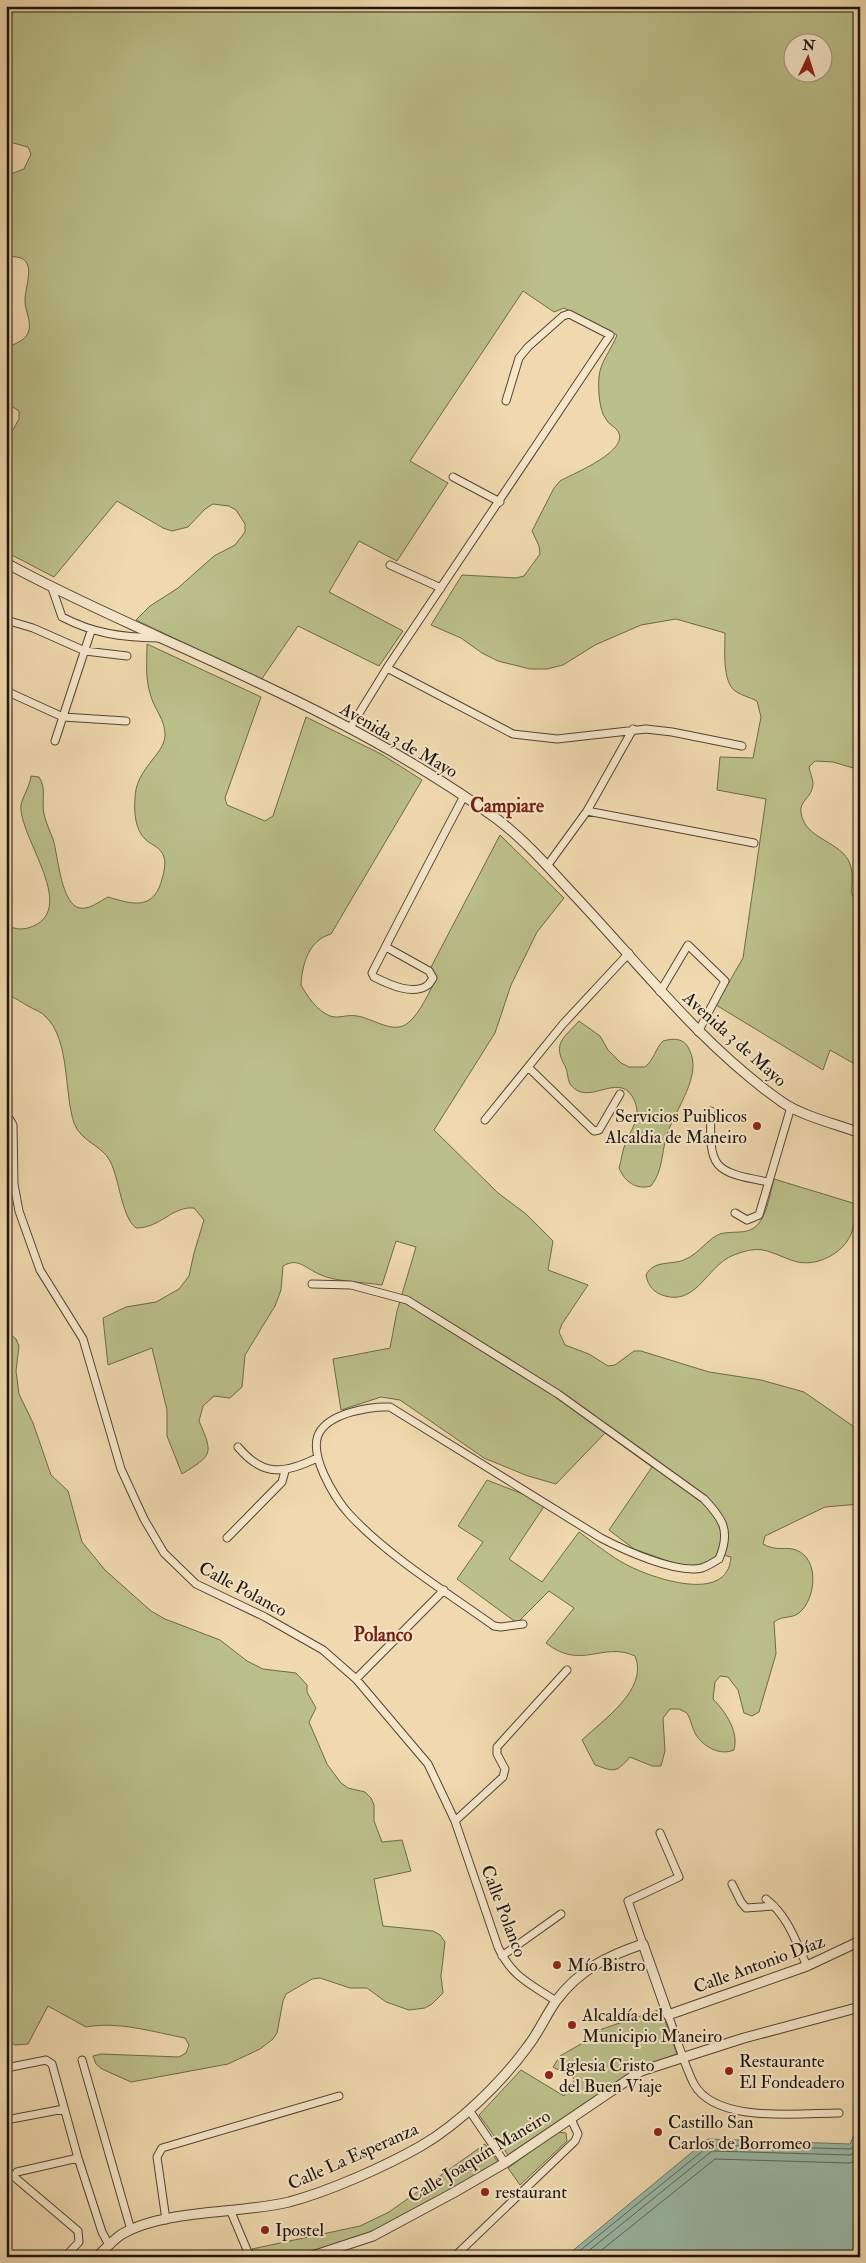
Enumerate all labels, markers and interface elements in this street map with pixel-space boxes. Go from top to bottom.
north arrow [784,32,834,82]
text: N [801,37,816,54]
street label: Avenida 3 de Mayo [335,697,462,784]
district label: Campiare [470,794,544,819]
street label: Avenida 3 de Mayo [677,986,792,1092]
place label: Servicios Puiblicos Alcaldia de Maneiro [604,1105,747,1149]
marker: Servicios Puiblicos Alcaldia de Maneiro [751,1120,763,1132]
street label: Calle Polanco [195,1557,291,1622]
district label: Polanco [354,1623,412,1647]
street label: Calle Polanco [475,1862,532,1961]
street label: Calle Antonio Díaz [690,1930,828,1999]
place label: Mío Bistro [567,1954,646,1977]
marker: Mío Bistro [551,1959,563,1971]
place label: Alcaldía del Municipio Maneiro [581,2004,723,2048]
marker: Alcaldía del Municipio Maneiro [566,2019,578,2031]
place label: Restaurante El Fondeadero [739,2050,845,2094]
place label: Iglesia Cristo del Buen Viaje [559,2054,663,2098]
marker: Restaurante El Fondeadero [723,2065,735,2077]
marker: Iglesia Cristo del Buen Viaje [543,2069,555,2081]
street label: Calle Joaquín Maneiro [404,2105,555,2208]
place label: Castillo San Carlos de Borromeo [668,2111,811,2155]
street label: Calle La Esperanza [284,2117,423,2196]
marker: Castillo San Carlos de Borromeo [652,2126,664,2138]
place label: restaurant [495,2181,567,2204]
marker: restaurant [479,2186,491,2198]
place label: Ipostel [275,2219,324,2242]
marker: Ipostel [259,2224,271,2236]

